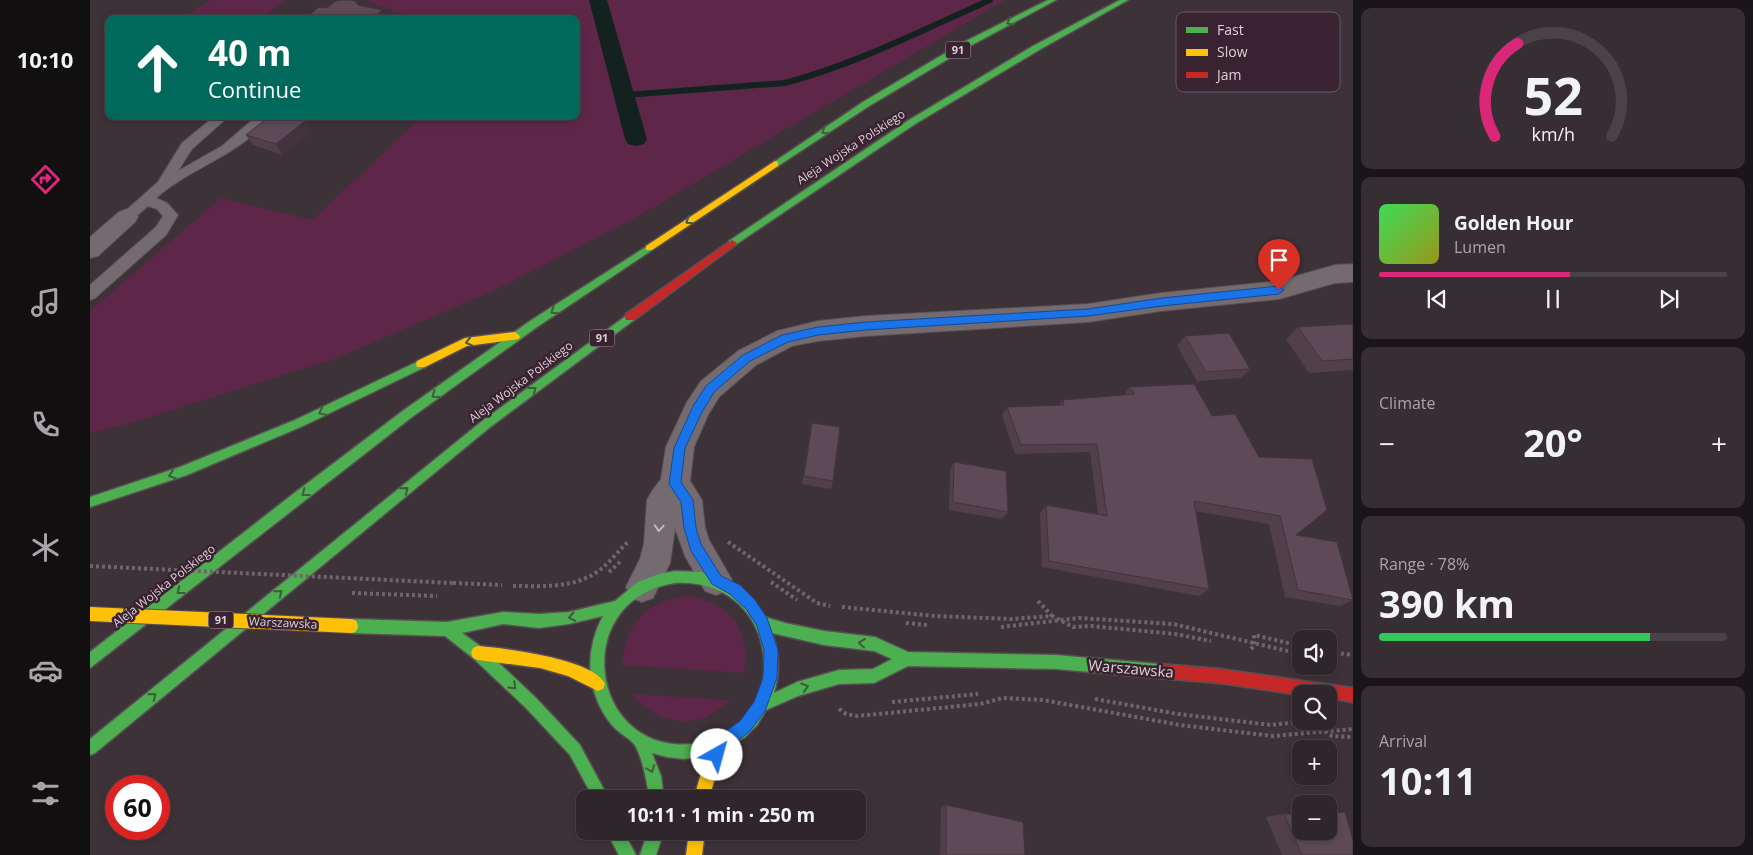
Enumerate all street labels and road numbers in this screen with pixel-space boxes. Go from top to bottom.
road number: 91 [946,42,970,58]
street label: Aleja Wojska Polskiego [793,105,908,188]
road number: 91 [590,329,614,346]
street label: Aleja Wojska Polskiego [465,337,576,426]
street label: Aleja Wojska Polskiego [109,540,219,631]
road number: 91 [208,612,234,628]
street label: Warszawska [248,612,318,633]
street label: Warszawska [1087,654,1175,682]

